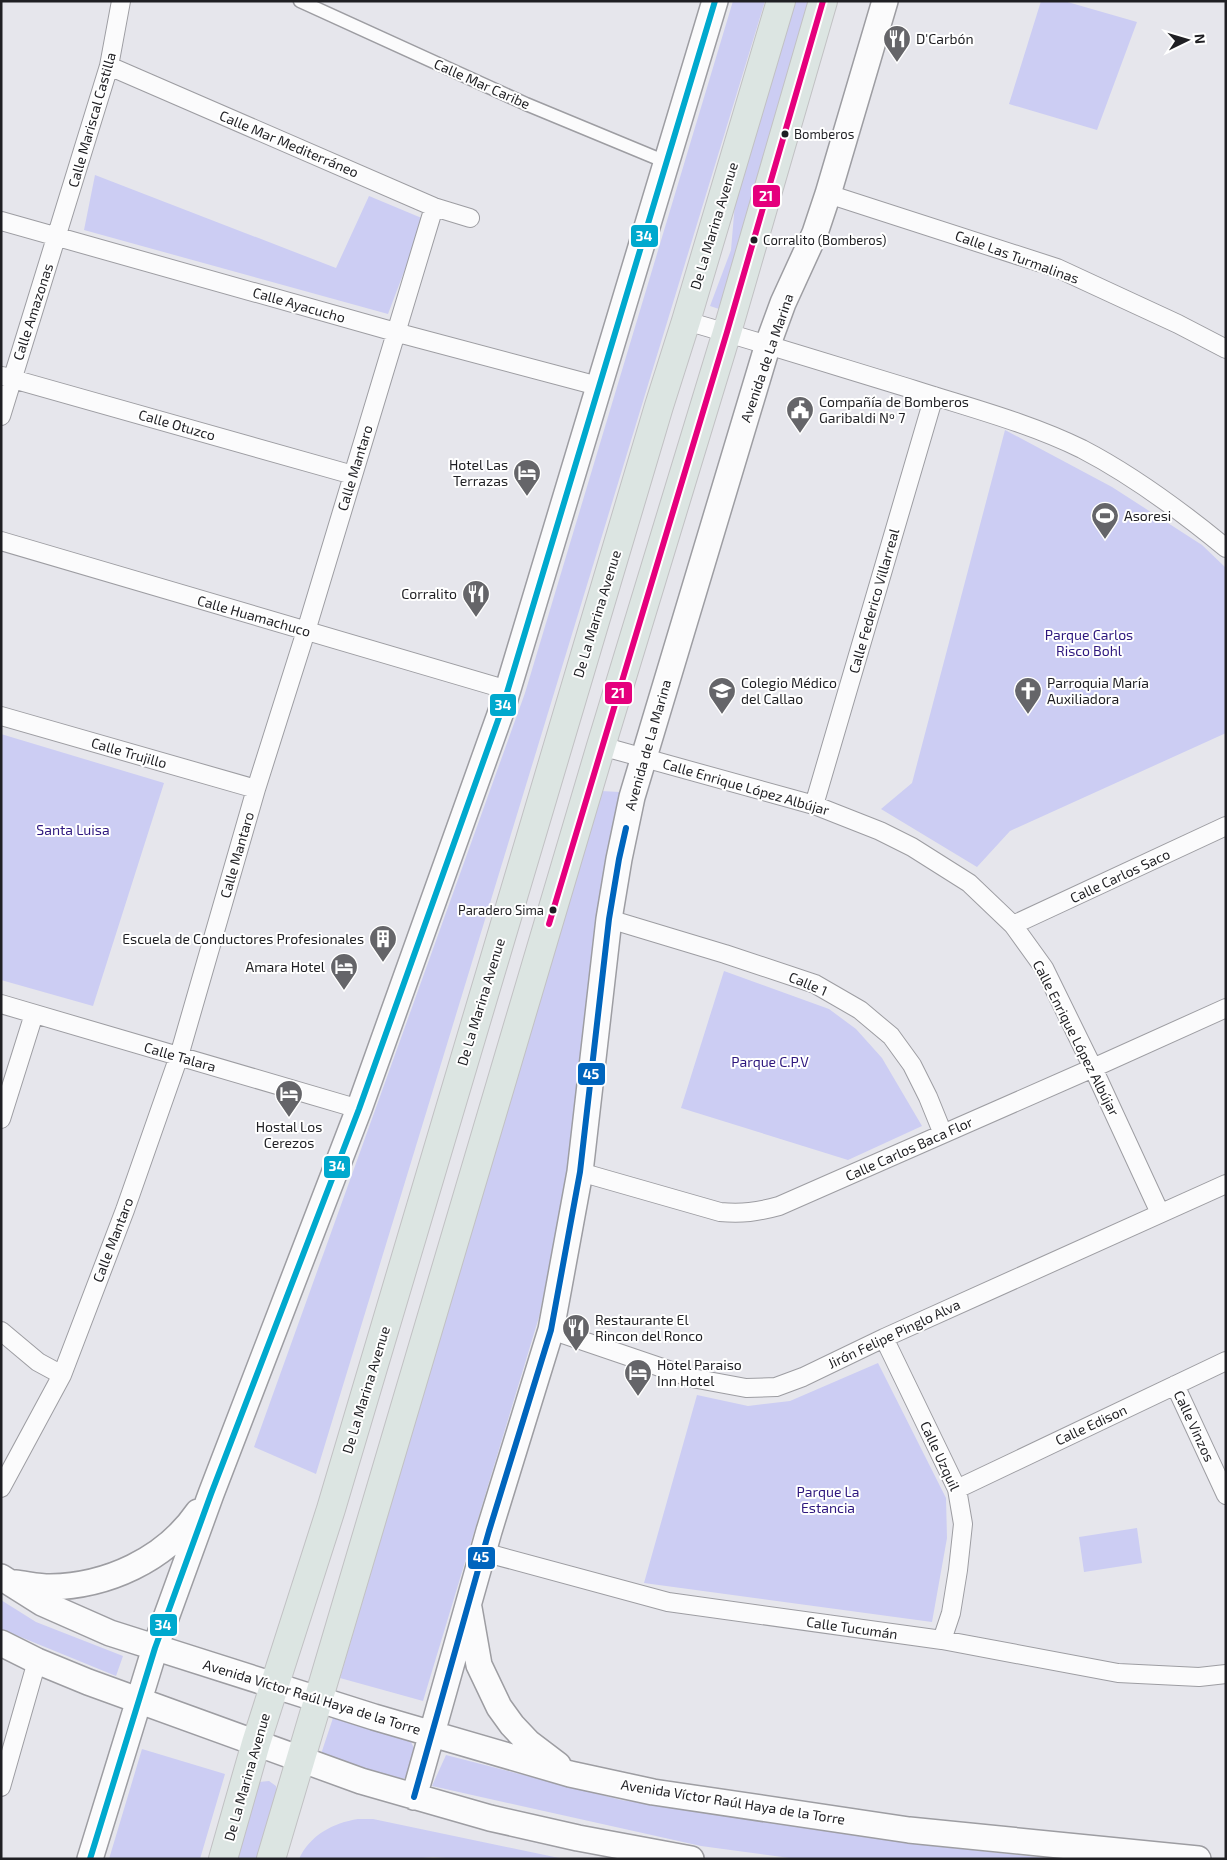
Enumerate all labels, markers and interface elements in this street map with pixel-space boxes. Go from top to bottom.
north arrow [1162,15,1212,65]
restaurant icon: D'Carbón [882,24,912,63]
place label: D'Carbón [916,30,974,47]
text: N [1192,33,1209,45]
street label: Calle Mariscal Castilla [64,50,119,189]
street label: Calle Mar Caribe [432,55,533,112]
street label: Calle Mar Mediterráneo [217,106,361,181]
place label: Bomberos [794,126,854,142]
marker: Bomberos [780,129,790,139]
street label: De La Marina Avenue [686,160,741,292]
line badge: 21 [752,184,781,208]
text: 21 [759,187,773,204]
line badge: 34 [630,224,659,248]
street label: Calle Las Turmalinas [953,226,1081,287]
text: 34 [636,227,653,244]
place label: Corralito (Bomberos) [763,232,886,248]
marker: Corralito (Bomberos) [749,235,759,245]
street label: Calle Amazonas [9,261,56,362]
street label: Calle Ayacucho [251,283,347,326]
street label: Avenida de La Marina [736,291,797,425]
place label: Compañía de Bomberos Garibaldi Nº 7 [819,393,969,426]
public building icon: Compañía de Bomberos Garibaldi Nº 7 [785,395,815,434]
street label: Calle Otuzco [137,405,218,444]
street label: Calle Mantaro [333,423,376,513]
place label: Hotel Las Terrazas [449,456,508,489]
hotel icon: Hotel Las Terrazas [512,458,542,497]
sports icon: Asoresi [1090,501,1120,540]
place label: Asoresi [1124,507,1171,524]
street label: Calle Federico Villarreal [845,526,903,675]
street label: De La Marina Avenue [569,548,624,680]
restaurant icon: Corralito [461,579,491,618]
place label: Corralito [401,585,457,602]
street label: Calle Huamachuco [195,591,313,640]
park label: Parque Carlos Risco Bohl [1045,626,1133,659]
place label: Colegio Médico del Callao [741,674,837,707]
place label: Parroquia María Auxiliadora [1047,674,1149,707]
school or university icon: Colegio Médico del Callao [707,676,737,715]
church icon: Parroquia María Auxiliadora [1013,676,1043,715]
street label: Avenida de La Marina [621,678,674,812]
line badge: 21 [604,681,633,705]
text: 21 [611,684,625,701]
line badge: 34 [489,693,517,717]
text: 34 [495,696,512,713]
street label: Calle Trujillo [89,734,169,771]
street label: Calle Enrique López Albújar [661,755,832,819]
street label: Calle Mantaro [216,810,257,900]
park label: Santa Luisa [36,821,110,838]
street label: Calle Carlos Saco [1067,845,1173,906]
place label: Paradero Sima [458,902,544,918]
marker: Paradero Sima [548,905,558,915]
building icon: Escuela de Conductores Profesionales [368,924,398,963]
place label: Escuela de Conductores Profesionales [122,930,364,947]
street label: De La Marina Avenue [453,936,508,1068]
hotel icon: Amara Hotel [329,952,359,991]
street label: Calle Enrique López Albújar [1030,957,1123,1119]
place label: Amara Hotel [246,958,326,975]
street label: Calle 1 [786,968,830,999]
street label: Calle Talara [142,1038,218,1075]
park label: Parque C.P.V [731,1053,809,1070]
line badge: 45 [577,1062,606,1086]
text: 45 [583,1065,600,1082]
hotel icon: Hostal Los Cerezos [274,1079,304,1118]
street label: Calle Carlos Baca Flor [843,1113,975,1184]
place label: Hostal Los Cerezos [256,1118,322,1151]
line badge: 34 [323,1155,351,1179]
text: 34 [329,1157,346,1174]
street label: Calle Mantaro [89,1195,136,1284]
street label: Jirón Felipe Pinglo Alva [825,1295,963,1372]
place label: Restaurante El Rincon del Ronco [595,1311,703,1344]
restaurant icon: Restaurante El Rincon del Ronco [561,1313,591,1352]
street label: De La Marina Avenue [338,1324,393,1456]
place label: Hotel Paraiso Inn Hotel [657,1356,742,1389]
hotel icon: Hotel Paraiso Inn Hotel [623,1358,653,1397]
street label: Calle Vinzos [1171,1387,1218,1464]
street label: Calle Edison [1052,1401,1129,1449]
street label: Calle Uzquil [917,1418,964,1494]
park label: Parque La Estancia [797,1483,859,1516]
line badge: 45 [467,1546,496,1570]
text: 45 [473,1548,490,1565]
line badge: 34 [149,1613,178,1637]
street label: Calle Tucumán [805,1613,899,1642]
text: 34 [155,1616,172,1633]
street label: Avenida Víctor Raúl Haya de la Torre [201,1655,423,1738]
street label: De La Marina Avenue [220,1711,273,1843]
street label: Avenida Víctor Raúl Haya de la Torre [620,1775,846,1828]

